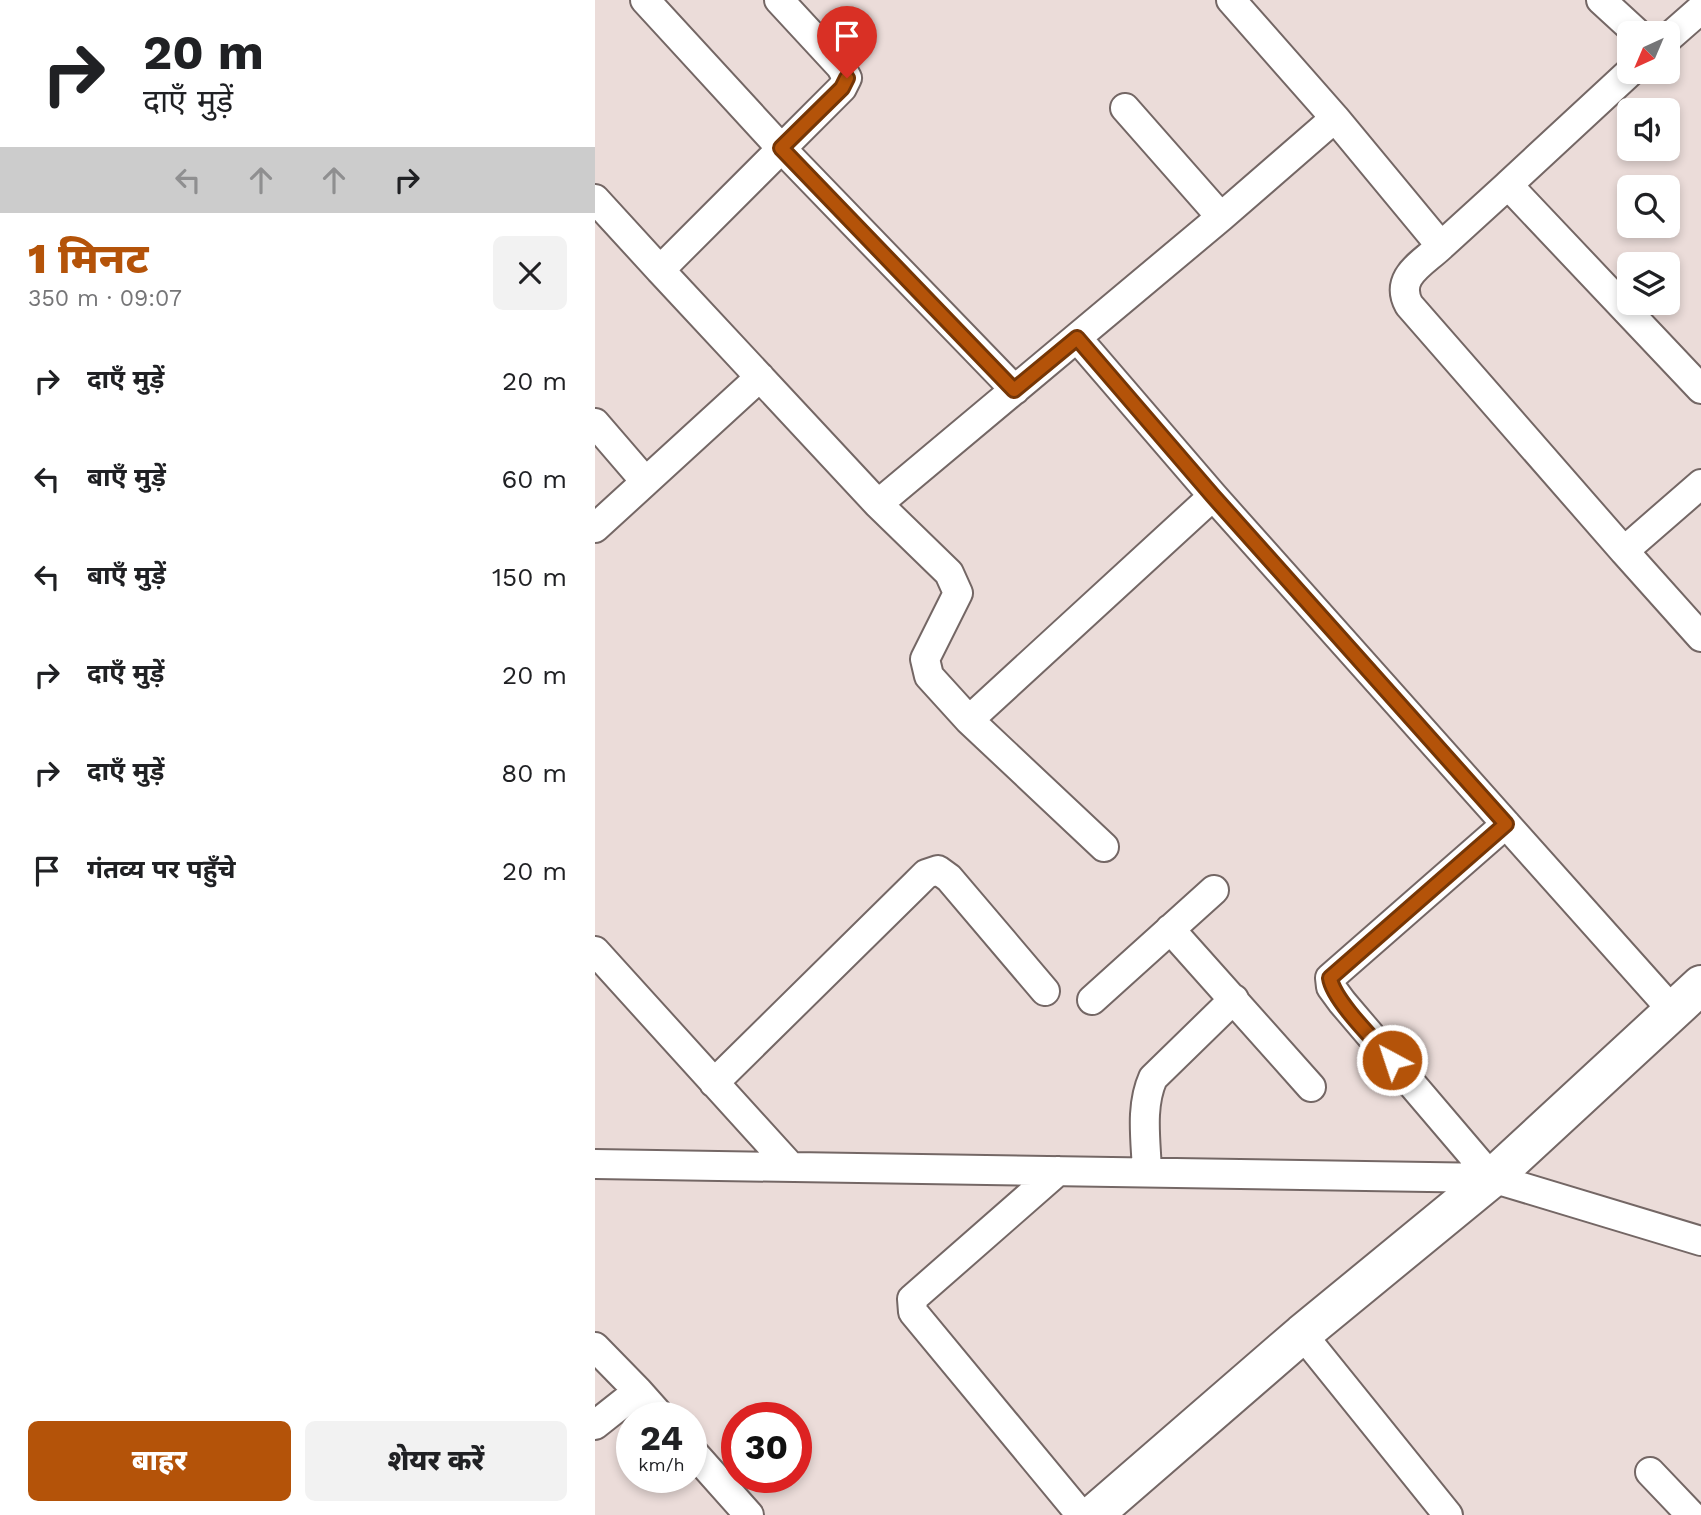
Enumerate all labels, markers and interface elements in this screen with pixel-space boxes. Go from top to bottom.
pin [817,6,877,78]
icon: arrive [828,17,866,55]
north arrow [1617,21,1680,84]
map controls [1617,21,1680,315]
text: 20 m [143,23,264,81]
icon: right [28,28,119,119]
text: दाएँ मुड़ें [143,82,233,120]
button: sound [1617,98,1680,161]
icon: left [169,161,207,199]
icon: ahead [242,161,280,199]
icon: ahead [315,161,353,199]
icon: right [388,161,426,199]
button: search [1617,175,1680,238]
text: 1 मिनट [28,234,148,283]
button: close [493,236,567,310]
button: layers [1617,252,1680,315]
text: 350 m · 09:07 [28,285,182,312]
icon: right [28,362,66,400]
text: दाएँ मुड़ें [87,364,164,394]
text: 20 m [502,366,567,396]
icon: left [28,460,66,498]
text: बाएँ मुड़ें [87,462,166,492]
text: 60 m [501,464,567,494]
icon: left [28,558,66,596]
text: बाएँ मुड़ें [87,560,166,590]
text: 150 m [492,562,567,592]
icon: right [28,656,66,694]
text: दाएँ मुड़ें [87,658,164,688]
text: 20 m [502,660,567,690]
icon: right [28,754,66,792]
text: दाएँ मुड़ें [87,756,164,786]
text: 80 m [501,758,567,788]
icon: arrive [28,852,66,890]
text: गंतव्य पर पहुँचे [87,854,236,884]
text: 20 m [502,856,567,886]
position arrow [1355,1023,1429,1097]
speed limit sign: 30 [721,1402,812,1493]
text: 24 [640,1417,683,1459]
button: बाहर [28,1421,291,1501]
button: शेयर करें [305,1421,567,1501]
text: km/h [638,1454,685,1475]

